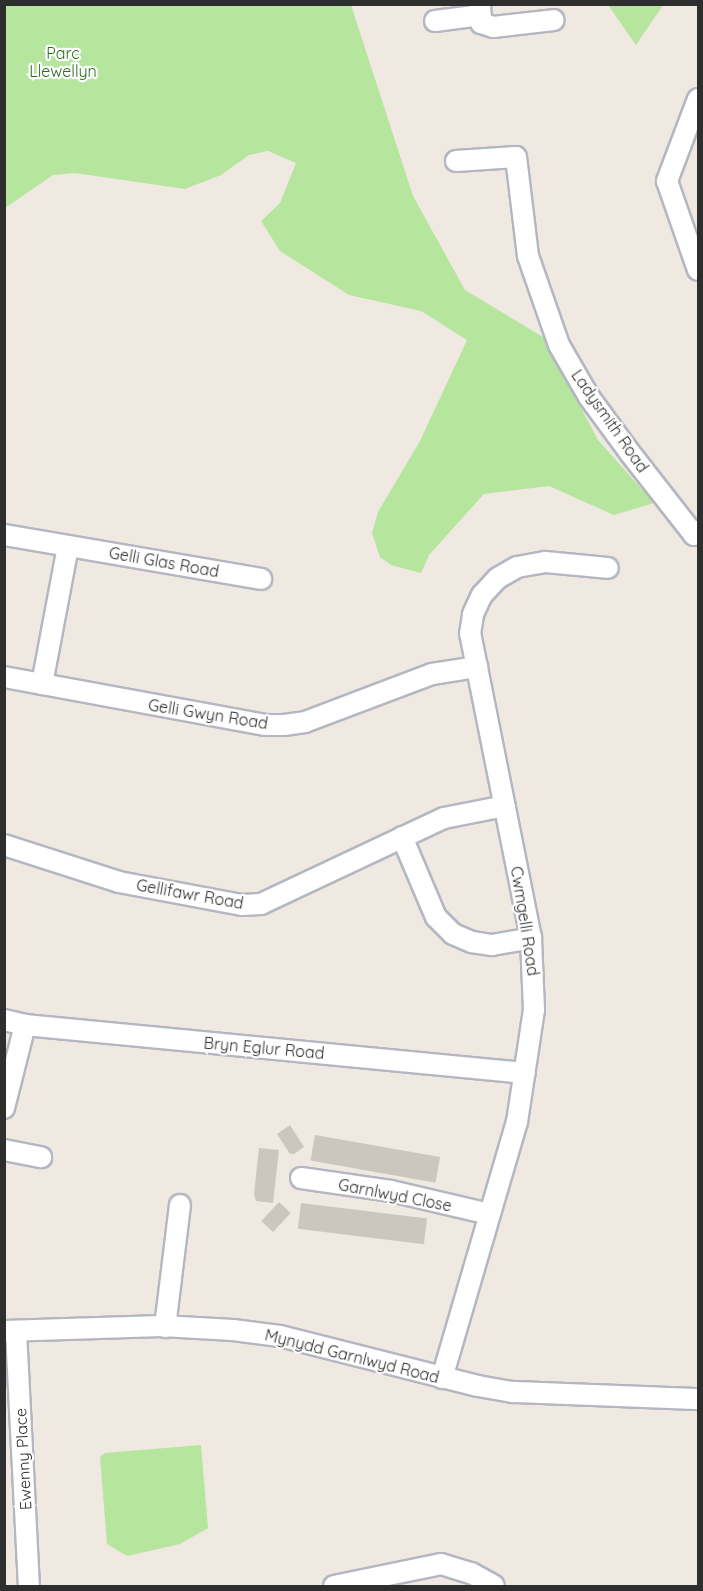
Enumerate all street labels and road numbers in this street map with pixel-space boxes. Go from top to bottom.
street label: Ladysmith Road [567,366,653,476]
street label: Gelli Glas Road [107,543,221,581]
street label: Gelli Gwyn Road [147,695,269,733]
street label: Cwmgelli Road [507,865,543,977]
street label: Gellifawr Road [135,875,245,913]
street label: Bryn Eglur Road [203,1033,325,1063]
street label: Garnlwyd Close [337,1175,453,1215]
street label: Mynydd Garnlwyd Road [263,1325,441,1387]
street label: Ewenny Place [11,1407,35,1511]

